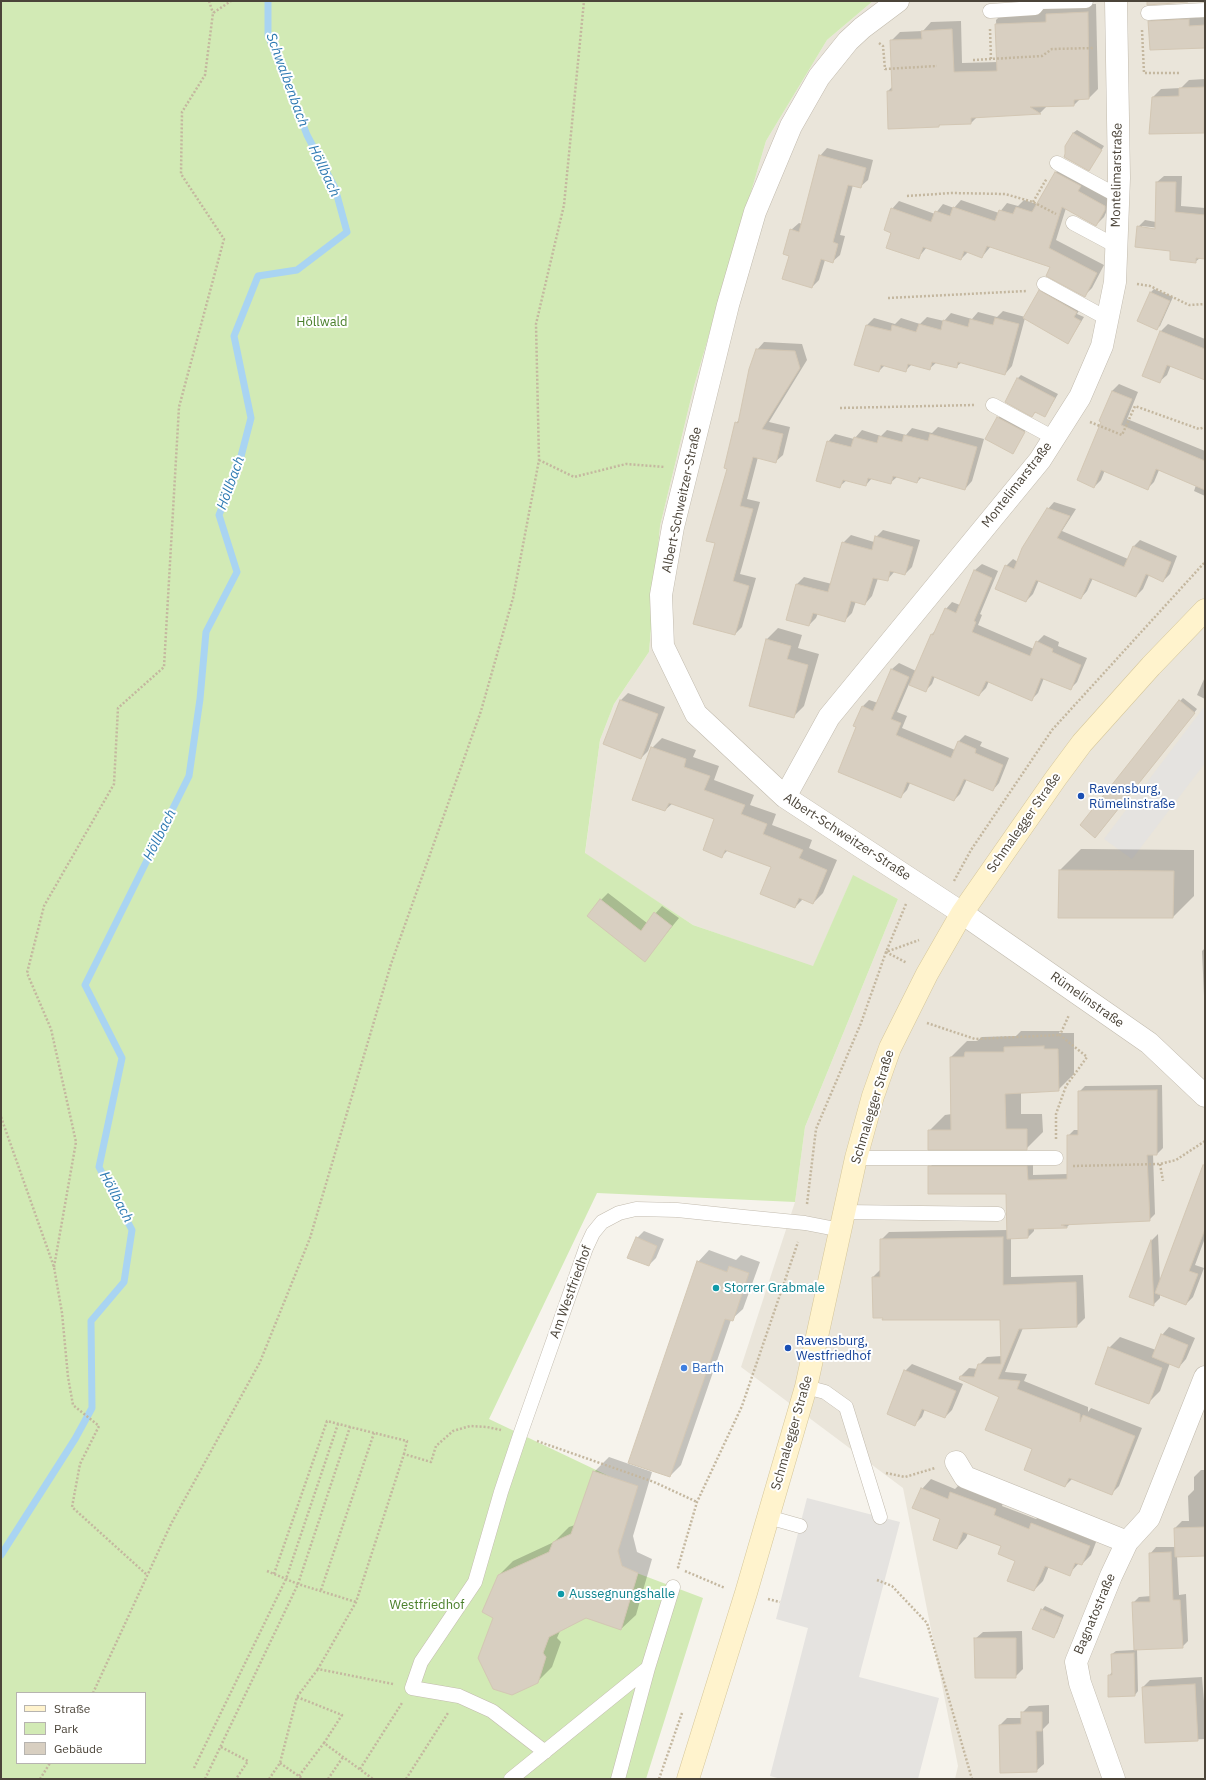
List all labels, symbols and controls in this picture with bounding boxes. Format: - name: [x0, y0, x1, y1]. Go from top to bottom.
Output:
- water label: Schwalbenbach: [262, 31, 312, 129]
- street label: Montelimarstraße: [1108, 123, 1126, 227]
- water label: Höllbach: [305, 142, 343, 200]
- park label: Höllwald: [296, 314, 348, 330]
- street label: Albert-Schweitzer-Straße: [659, 426, 705, 574]
- street label: Montelimarstraße: [979, 439, 1055, 531]
- water label: Höllbach: [214, 454, 248, 512]
- street label: Schmalegger Straße: [984, 770, 1064, 876]
- place label: Ravensburg, Rümelinstraße: [1089, 781, 1175, 812]
- street label: Albert-Schweitzer-Straße: [780, 790, 914, 884]
- marker: Ravensburg, Rümelinstraße: [1076, 791, 1086, 801]
- water label: Höllbach: [140, 806, 180, 864]
- street label: Rümelinstraße: [1047, 969, 1127, 1031]
- street label: Schmalegger Straße: [848, 1048, 898, 1166]
- water label: Höllbach: [96, 1169, 136, 1225]
- street label: Am Westfriedhof: [547, 1243, 595, 1341]
- place label: Storrer Grabmale: [724, 1280, 825, 1296]
- marker: Storrer Grabmale: [711, 1283, 721, 1293]
- place label: Ravensburg, Westfriedhof: [796, 1333, 871, 1364]
- marker: Ravensburg, Westfriedhof: [783, 1343, 793, 1353]
- place label: Barth: [692, 1360, 724, 1376]
- marker: Barth: [679, 1363, 689, 1373]
- street label: Schmalegger Straße: [768, 1374, 816, 1492]
- street label: Bagnatostraße: [1071, 1571, 1119, 1657]
- place label: Aussegnungshalle: [569, 1586, 675, 1602]
- marker: Aussegnungshalle: [556, 1589, 566, 1599]
- park label: Westfriedhof: [390, 1597, 464, 1613]
- legend: [16, 1692, 146, 1764]
- text: Straße: [54, 1701, 90, 1716]
- text: Park: [54, 1721, 78, 1736]
- text: Gebäude: [54, 1741, 103, 1756]

